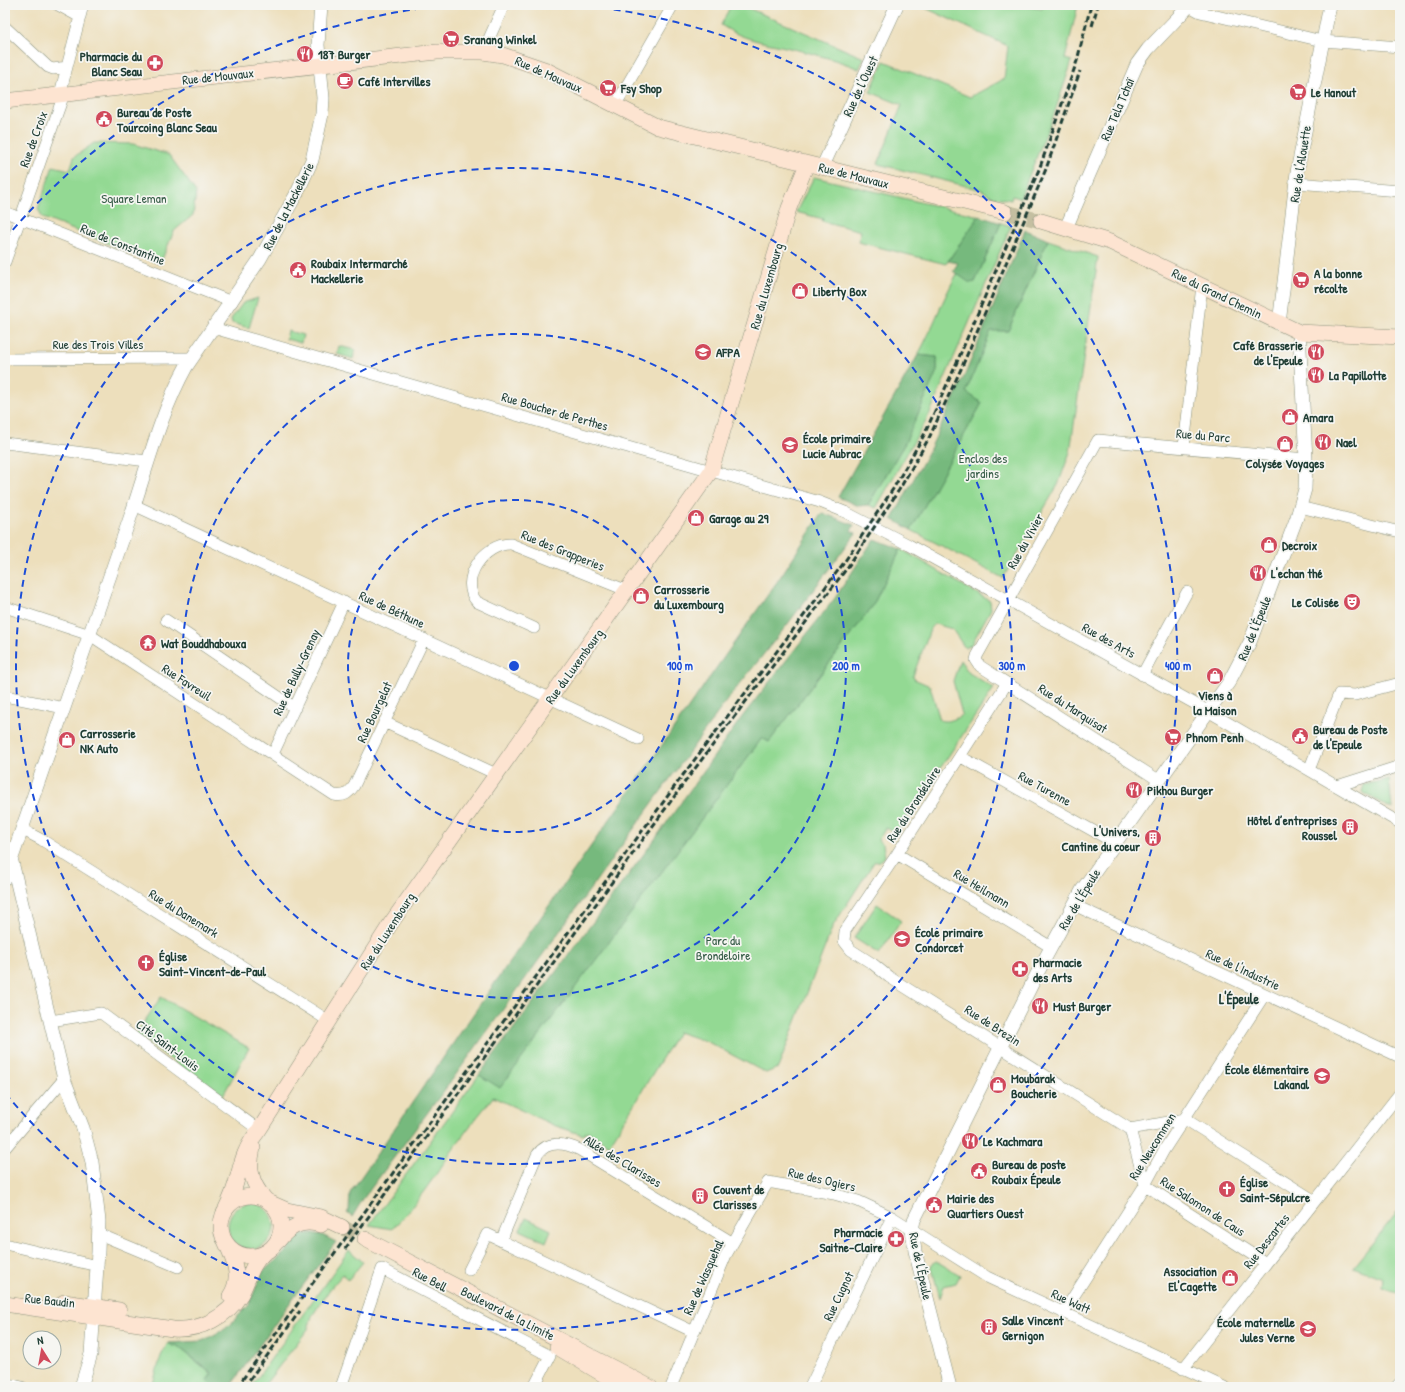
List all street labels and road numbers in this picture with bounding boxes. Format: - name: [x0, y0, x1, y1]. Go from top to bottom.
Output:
- street label: Rue de Mouvaux: [512, 51, 586, 97]
- street label: Rue de l'Ouest: [838, 52, 882, 119]
- street label: Rue de Mouvaux: [181, 63, 255, 89]
- street label: Rue Tela Tchaï: [1096, 74, 1139, 143]
- street label: Rue de Croix: [15, 108, 52, 170]
- street label: Rue de l'Alouette: [1285, 124, 1315, 204]
- street label: Rue de Mouvaux: [817, 158, 891, 192]
- street label: Rue de la Mackellerie: [258, 159, 318, 253]
- street label: Rue de Constantine: [78, 219, 168, 269]
- street label: Rue du Luxembourg: [745, 241, 787, 331]
- street label: Rue du Grand Chemin: [1169, 263, 1265, 323]
- street label: Rue des Trois Villes: [53, 335, 143, 353]
- street label: Rue Boucher de Perthes: [500, 387, 610, 435]
- street label: Rue du Parc: [1175, 424, 1231, 446]
- street label: Rue du Vivier: [1002, 510, 1048, 572]
- street label: Rue des Grapperies: [519, 525, 607, 575]
- street label: Rue de Béthune: [356, 586, 428, 632]
- street label: Rue de l'Épeule: [1233, 593, 1275, 663]
- street label: Rue des Arts: [1079, 618, 1139, 662]
- street label: Rue de Bully-Grenay: [268, 625, 324, 718]
- street label: Rue du Luxembourg: [541, 625, 608, 707]
- street label: Rue Favreuil: [159, 659, 216, 705]
- street label: Rue Bourgelat: [352, 678, 396, 745]
- street label: Rue du Marquisat: [1035, 679, 1111, 737]
- street label: Rue du Brondeloire: [882, 762, 944, 846]
- street label: Rue Turenne: [1015, 766, 1075, 810]
- street label: Rue Heilmann: [951, 864, 1014, 912]
- street label: Rue de l'Épeule: [1054, 865, 1104, 933]
- street label: Rue du Danemark: [146, 884, 223, 942]
- street label: Rue du Luxembourg: [355, 889, 419, 973]
- street label: Rue de l'Industrie: [1203, 944, 1283, 994]
- street label: Rue de Brezin: [961, 1000, 1025, 1050]
- street label: Cité Saint-Louis: [132, 1015, 204, 1075]
- street label: Rue Newcommen: [1124, 1109, 1180, 1183]
- street label: Allée des Clarisses: [581, 1131, 665, 1191]
- street label: Rue des Ogiers: [787, 1163, 857, 1195]
- street label: Rue Salomon de Caus: [1157, 1172, 1249, 1240]
- street label: Rue Descartes: [1239, 1210, 1293, 1272]
- street label: Rue de l'Épeule: [905, 1231, 937, 1301]
- street label: Rue de Wasquehal: [678, 1236, 728, 1318]
- street label: Rue Bell: [410, 1262, 451, 1296]
- street label: Rue Cugnot: [818, 1268, 858, 1324]
- street label: Boulevard de la Limite: [458, 1282, 558, 1344]
- street label: Rue Watt: [1048, 1284, 1094, 1318]
- street label: Rue Baudin: [24, 1288, 76, 1312]

